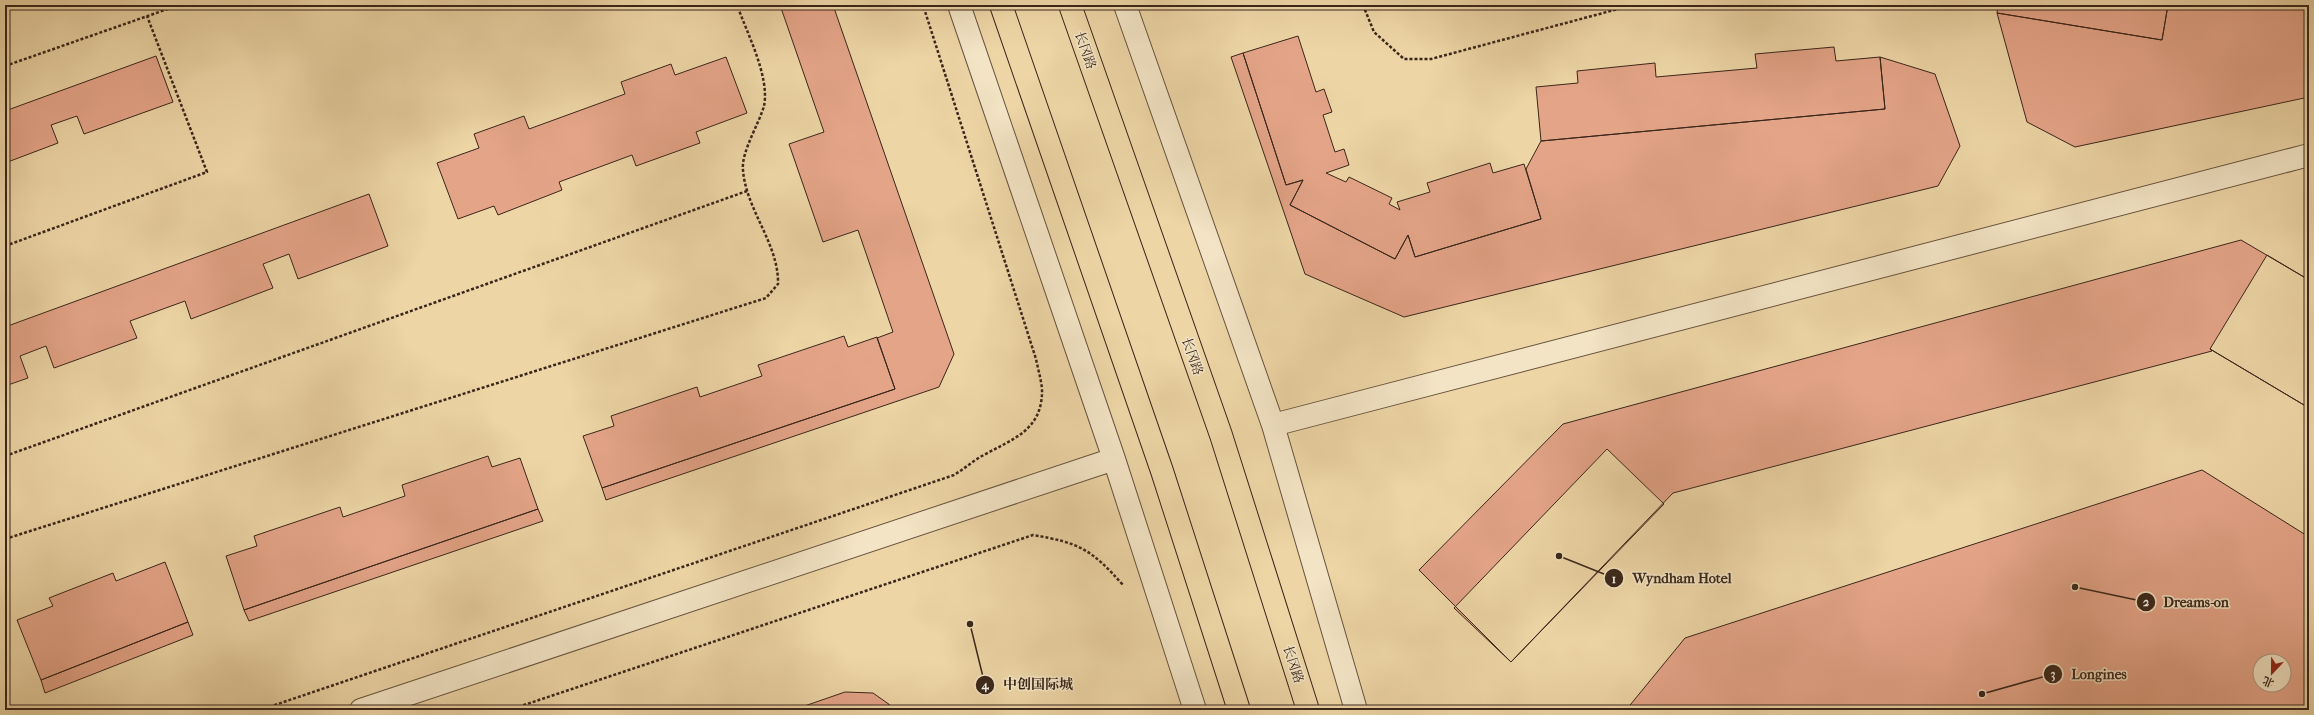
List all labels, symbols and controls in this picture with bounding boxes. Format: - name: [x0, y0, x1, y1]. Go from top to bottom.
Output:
- street label: 长冈路: [1072, 29, 1099, 71]
- street label: 长冈路: [1179, 335, 1206, 377]
- callout: Wyndham Hotel: [1604, 565, 1740, 591]
- text: Wyndham Hotel: [1631, 570, 1732, 587]
- text: 1: [1612, 572, 1616, 586]
- callout: Dreams-on: [2136, 589, 2237, 615]
- text: Dreams-on: [2163, 594, 2230, 611]
- text: 2: [2143, 595, 2150, 609]
- street label: 长冈路: [1280, 643, 1307, 685]
- north arrow: [2252, 653, 2292, 693]
- callout: Longines: [2043, 661, 2135, 687]
- text: Longines: [2071, 666, 2128, 683]
- text: 3: [2051, 667, 2056, 682]
- callout: 中创国际城: [975, 672, 1081, 698]
- text: 北: [2261, 674, 2276, 690]
- text: 中创国际城: [1003, 676, 1073, 693]
- text: 4: [980, 678, 989, 693]

